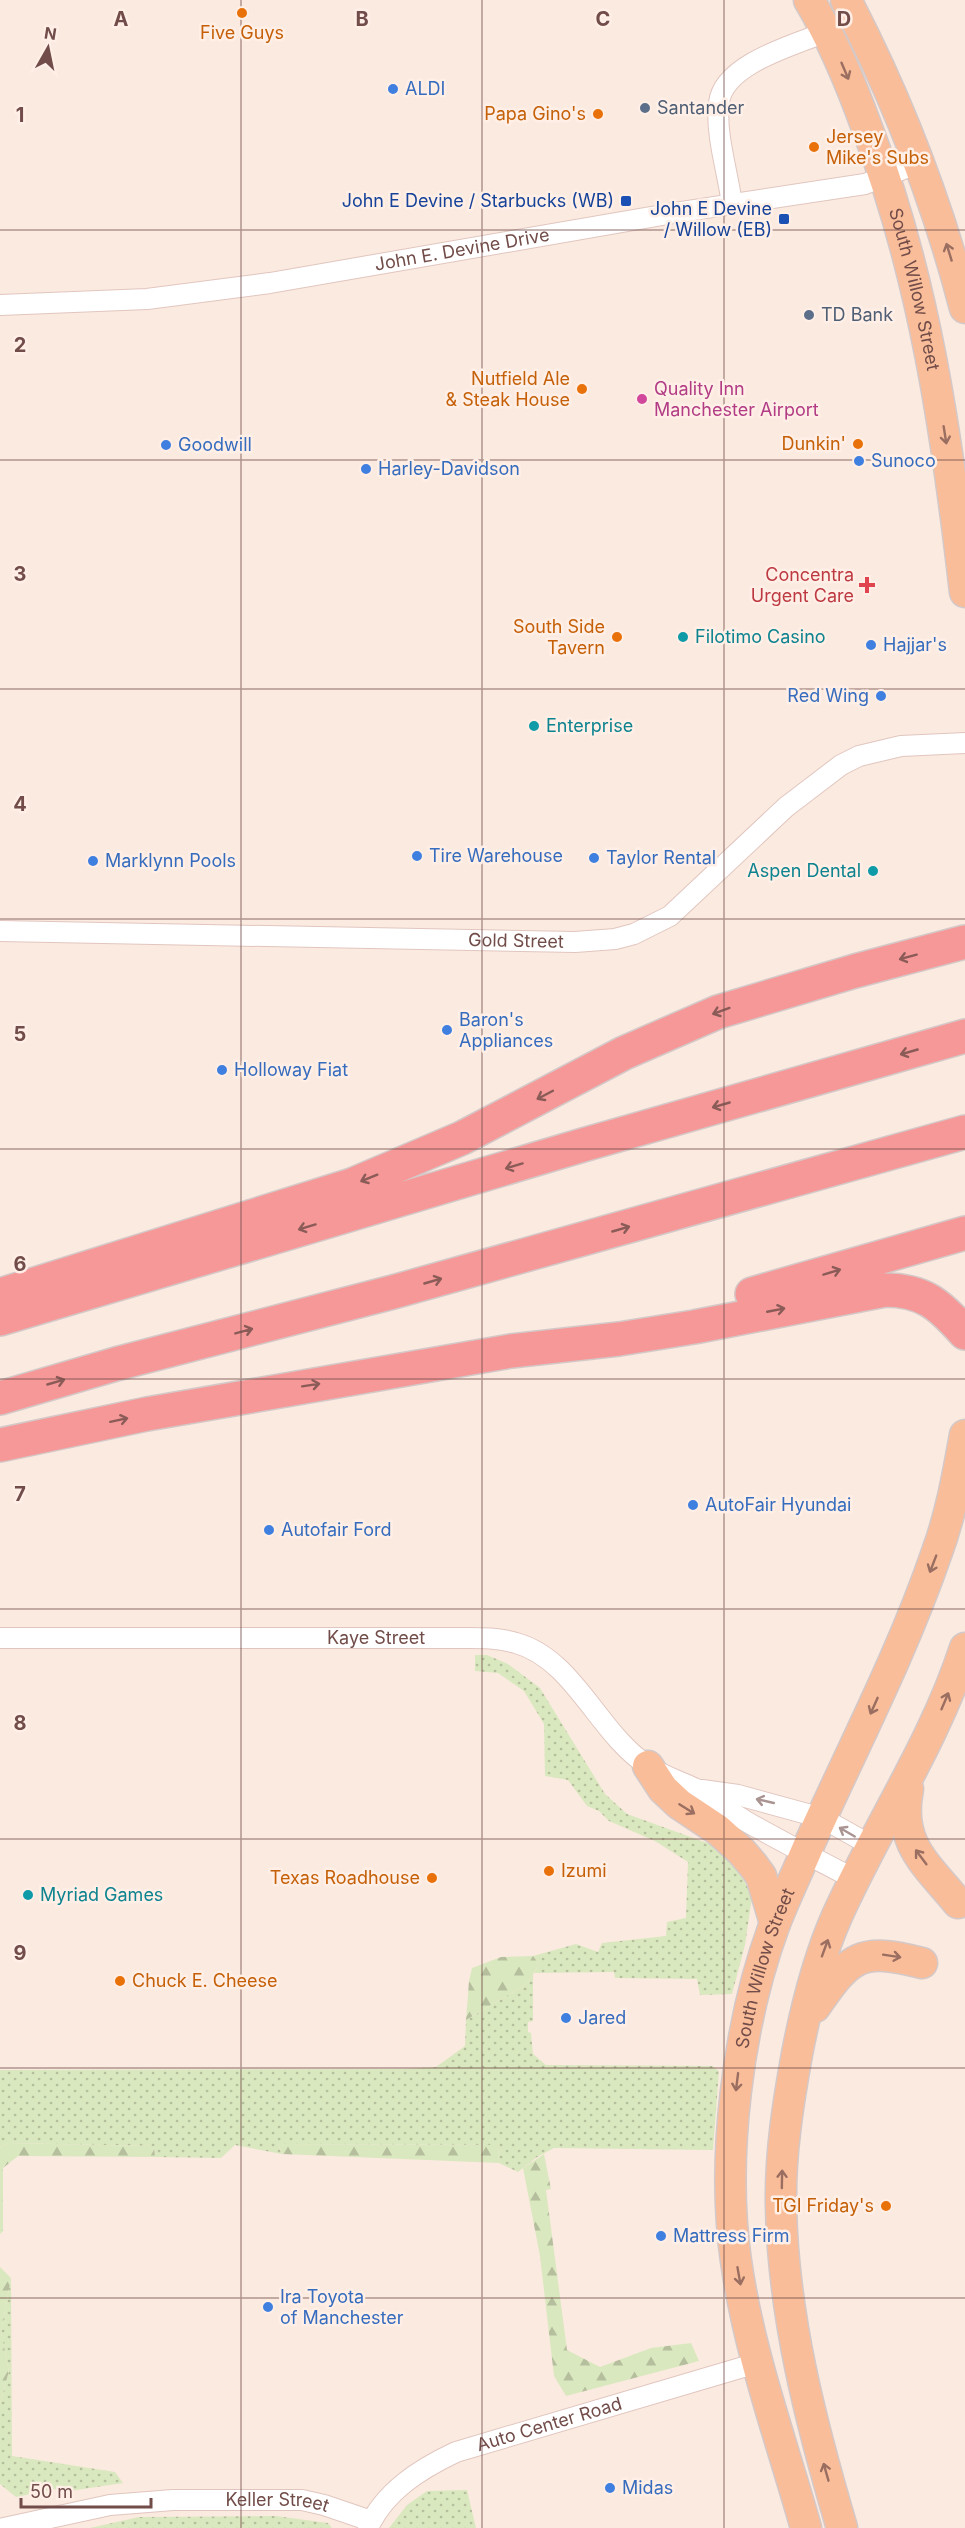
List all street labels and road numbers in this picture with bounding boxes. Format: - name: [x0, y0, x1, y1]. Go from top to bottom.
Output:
- street label: South Willow Street: [885, 205, 944, 372]
- street label: John E. Devine Drive: [373, 224, 551, 275]
- street label: Gold Street: [468, 929, 564, 952]
- street label: Kaye Street: [327, 1627, 425, 1648]
- street label: South Willow Street: [731, 1885, 799, 2050]
- street label: Auto Center Road: [474, 2393, 624, 2455]
- street label: Keller Street: [225, 2489, 332, 2516]

